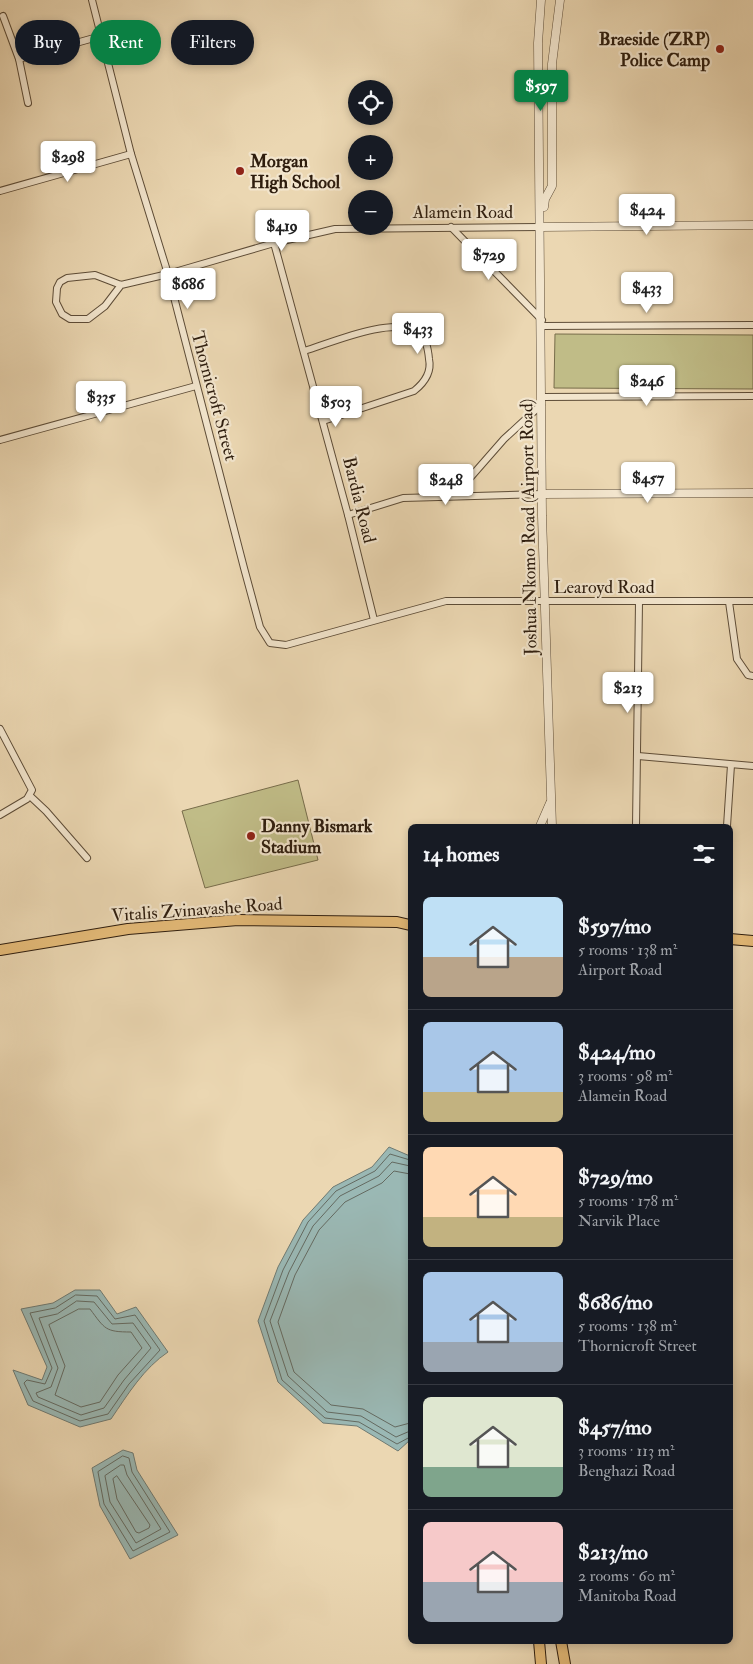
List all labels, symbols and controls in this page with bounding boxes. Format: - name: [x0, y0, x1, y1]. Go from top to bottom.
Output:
- chip: Buy: [15, 20, 80, 65]
- chip: Rent: [90, 20, 161, 65]
- chip: Filters: [171, 20, 254, 65]
- place label: Braeside (ZRP) Police Camp: [599, 28, 710, 72]
- marker: Braeside (ZRP) Police Camp: [714, 43, 726, 55]
- pin: $597: [511, 70, 571, 112]
- text: $597: [525, 76, 557, 96]
- map controls: [348, 80, 393, 235]
- button: locate: [348, 80, 393, 125]
- button: +: [348, 135, 393, 180]
- pin: $298: [38, 140, 98, 183]
- text: $298: [52, 147, 84, 167]
- place label: Morgan High School: [249, 150, 341, 194]
- marker: Morgan High School: [234, 165, 246, 177]
- button: −: [348, 190, 393, 235]
- pin: $424: [617, 194, 677, 236]
- text: $424: [630, 200, 664, 220]
- street label: Alamein Road: [412, 201, 513, 224]
- pin: $419: [252, 210, 312, 252]
- text: $419: [266, 216, 298, 236]
- pin: $729: [459, 238, 519, 281]
- text: $729: [473, 245, 505, 265]
- pin: $686: [158, 268, 218, 310]
- pin: $433: [617, 272, 677, 314]
- text: $686: [172, 274, 204, 294]
- text: $433: [632, 278, 662, 298]
- pin: $433: [388, 312, 448, 355]
- text: $433: [403, 319, 433, 339]
- street label: Thornicroft Street: [186, 329, 242, 464]
- pin: $246: [617, 364, 677, 407]
- text: $246: [630, 371, 664, 391]
- pin: $335: [71, 380, 131, 423]
- pin: $503: [306, 386, 366, 428]
- text: $335: [87, 387, 115, 407]
- text: $503: [321, 392, 351, 412]
- street label: Joshua Nkomo Road (Airport Road): [515, 398, 543, 657]
- street label: Bardia Road: [337, 454, 381, 546]
- pin: $457: [618, 462, 678, 504]
- pin: $248: [416, 464, 476, 506]
- text: $457: [632, 468, 664, 488]
- text: $248: [429, 470, 463, 490]
- street label: Learoyd Road: [553, 576, 655, 599]
- pin: $213: [598, 672, 658, 714]
- text: $213: [613, 678, 643, 698]
- place label: Danny Bismark Stadium: [261, 815, 373, 859]
- marker: Danny Bismark Stadium: [245, 830, 257, 842]
- icon: filters: [690, 840, 718, 868]
- text: 14 homes: [423, 841, 500, 868]
- street label: Vitalis Zvinavashe Road: [111, 893, 284, 927]
- text: $597/mo: [578, 913, 651, 940]
- icon: home: [463, 917, 523, 977]
- text: 5 rooms · 138 m²: [578, 940, 677, 960]
- text: Airport Road: [578, 960, 662, 980]
- text: $424/mo: [578, 1039, 655, 1066]
- icon: home: [463, 1042, 523, 1102]
- text: 3 rooms · 98 m²: [578, 1066, 673, 1086]
- text: Alamein Road: [578, 1086, 667, 1106]
- text: $729/mo: [578, 1164, 653, 1191]
- icon: home: [463, 1167, 523, 1227]
- text: 5 rooms · 178 m²: [578, 1191, 678, 1211]
- text: Narvik Place: [578, 1211, 660, 1231]
- text: $686/mo: [578, 1289, 653, 1316]
- icon: home: [463, 1292, 523, 1352]
- text: 5 rooms · 138 m²: [578, 1316, 677, 1336]
- text: Thornicroft Street: [578, 1336, 697, 1356]
- text: $457/mo: [578, 1414, 652, 1441]
- icon: home: [463, 1417, 523, 1477]
- text: 3 rooms · 113 m²: [578, 1441, 674, 1461]
- text: Benghazi Road: [578, 1461, 675, 1481]
- text: $213/mo: [578, 1539, 648, 1566]
- icon: home: [463, 1542, 523, 1602]
- text: 2 rooms · 60 m²: [578, 1566, 675, 1586]
- text: Manitoba Road: [578, 1586, 676, 1606]

